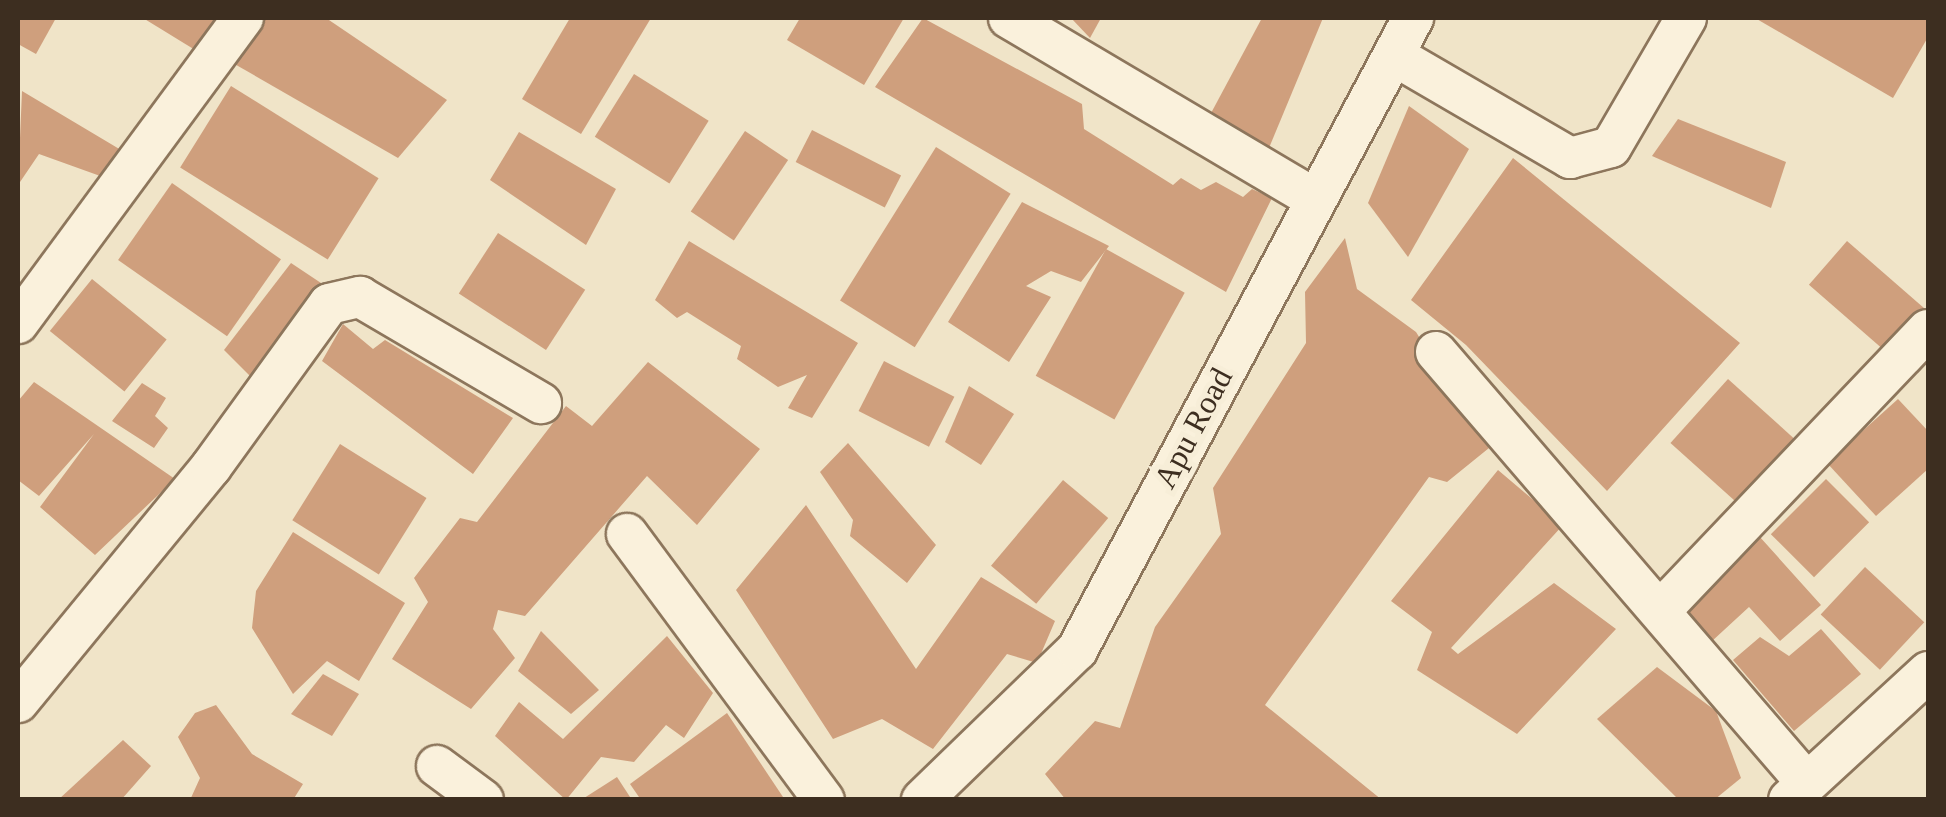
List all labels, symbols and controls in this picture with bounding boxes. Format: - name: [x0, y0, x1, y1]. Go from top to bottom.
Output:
- street label: Apu Road: [1145, 361, 1241, 495]

